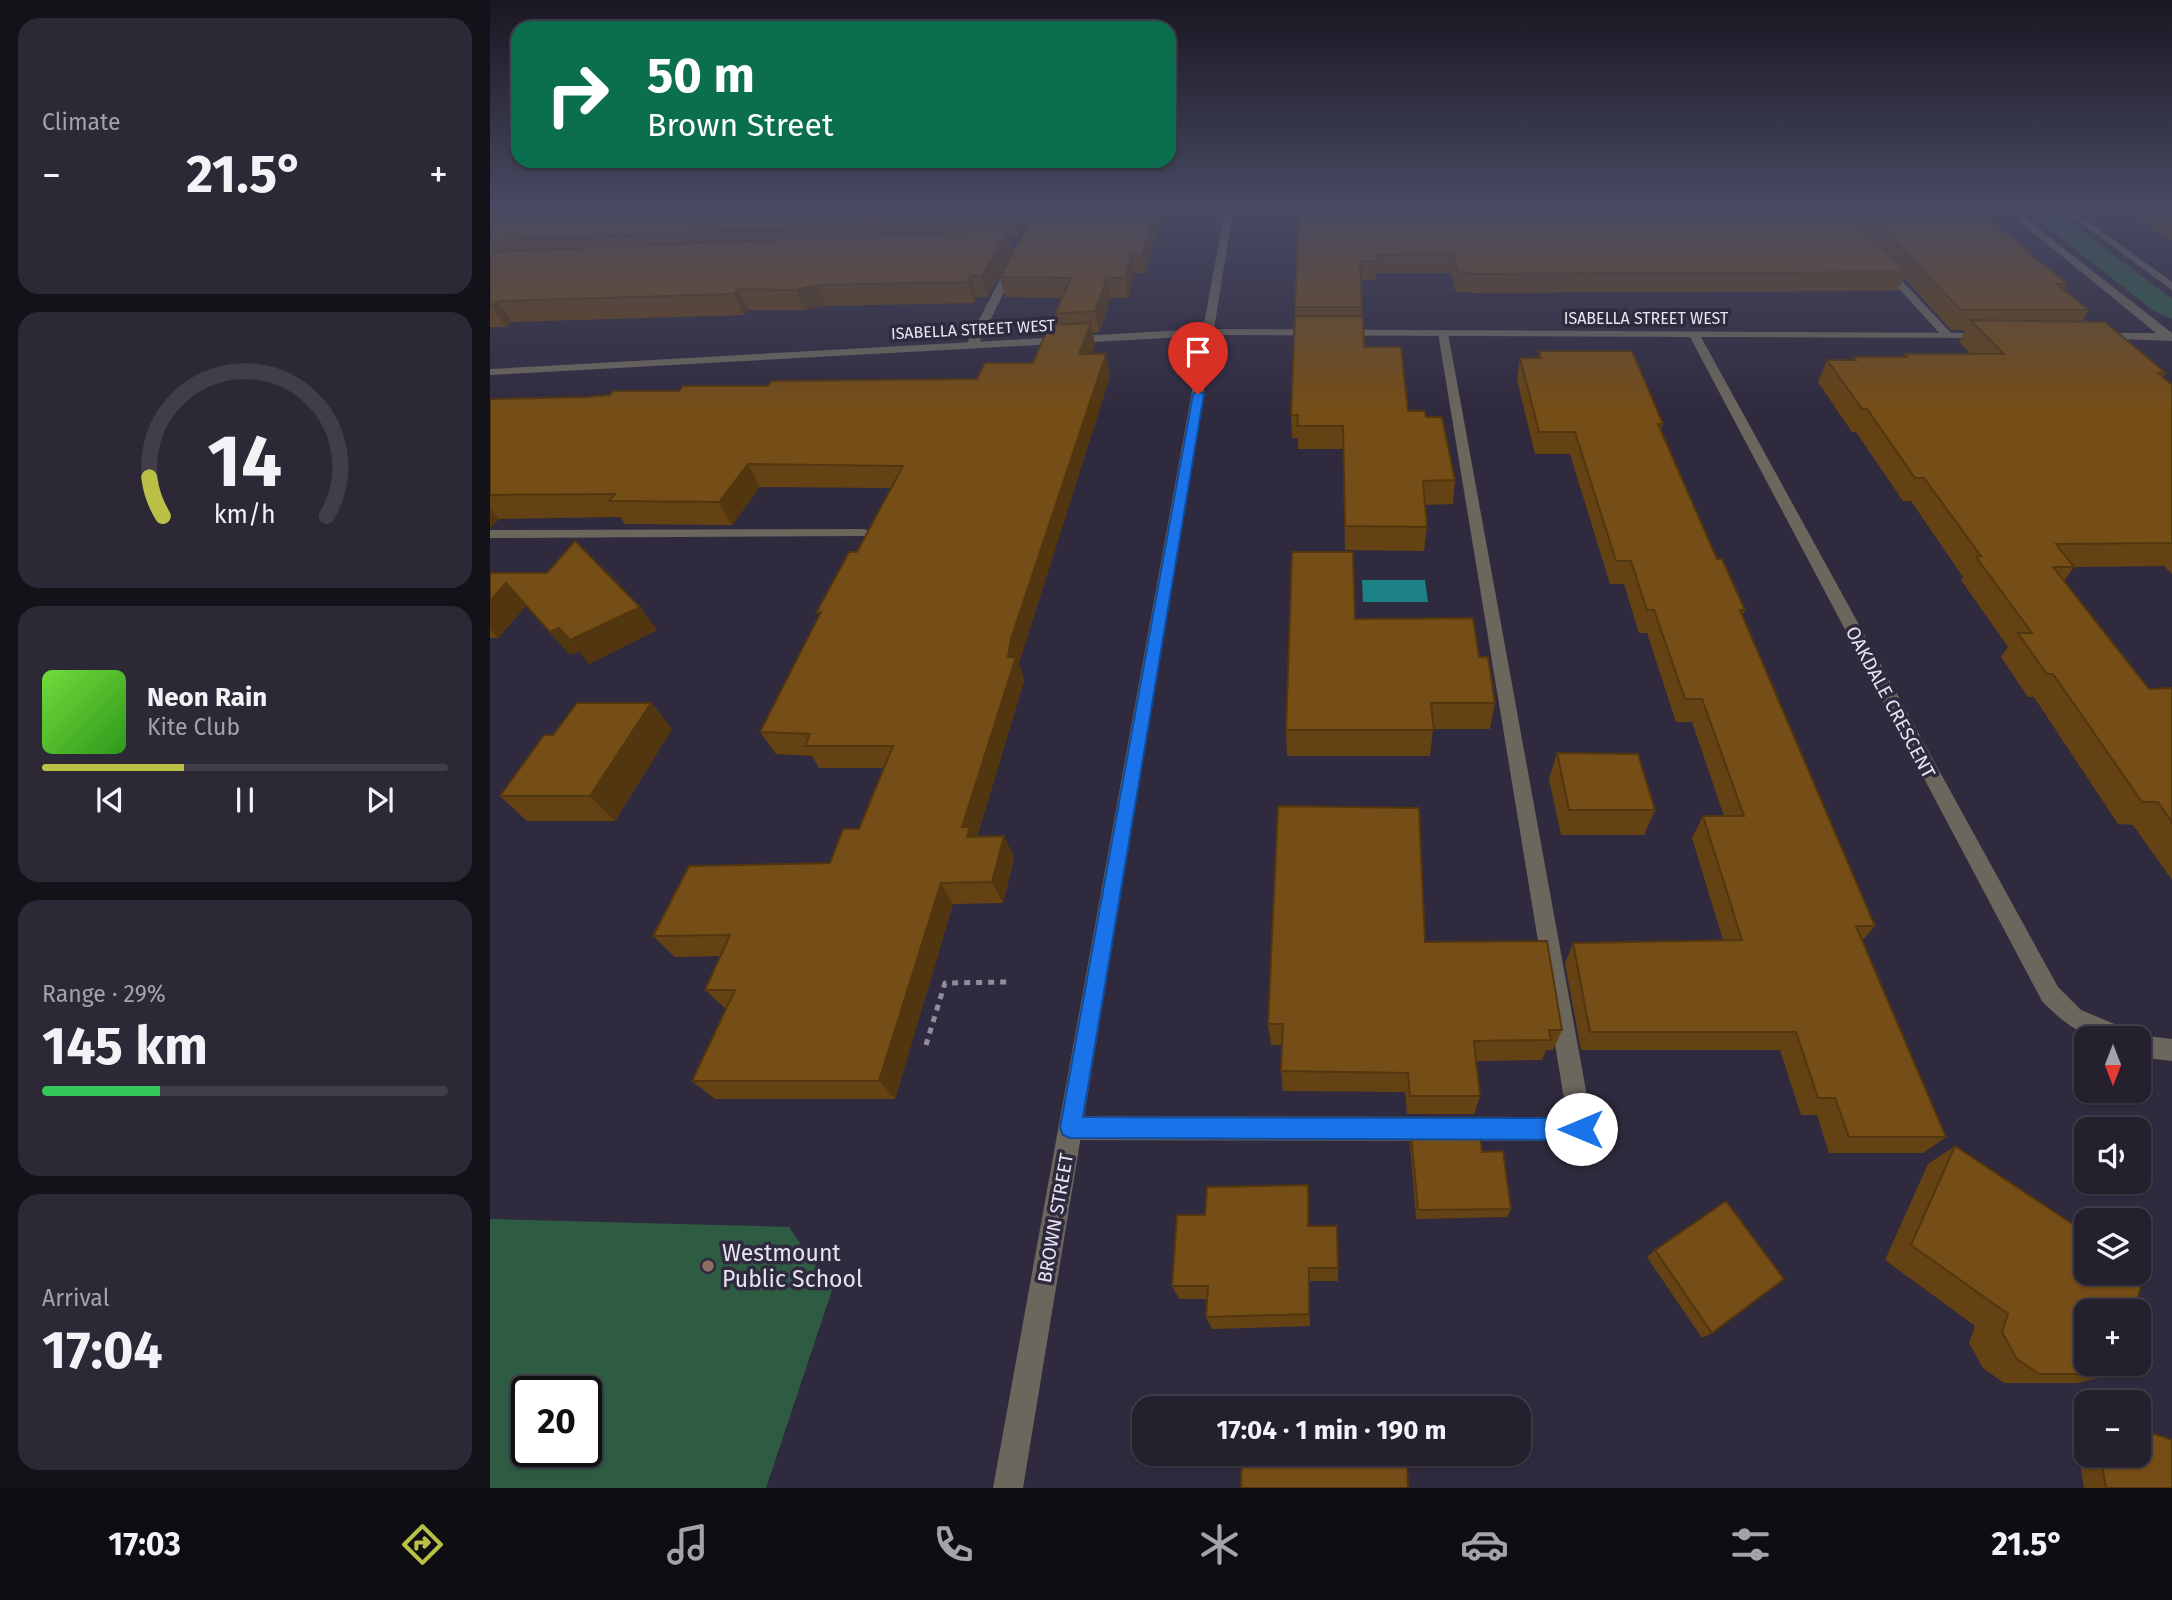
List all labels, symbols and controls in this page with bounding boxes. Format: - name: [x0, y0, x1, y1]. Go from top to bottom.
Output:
- text: 50 m: [647, 46, 755, 105]
- icon: right: [532, 49, 623, 140]
- text: Brown Street: [647, 106, 834, 144]
- text: Climate: [42, 108, 121, 136]
- text: 21.5°: [186, 143, 304, 206]
- text: −: [42, 152, 61, 198]
- text: +: [429, 152, 448, 198]
- street label: ISABELLA STREET WEST: [1564, 309, 1729, 328]
- street label: ISABELLA STREET WEST: [890, 316, 1056, 343]
- pin: [1168, 322, 1228, 394]
- icon: arrive: [1179, 333, 1217, 371]
- text: 14: [208, 418, 282, 505]
- text: km/h: [214, 500, 276, 530]
- street label: OAKDALE CRESCENT: [1841, 622, 1940, 782]
- text: Neon Rain: [147, 682, 267, 713]
- text: Kite Club: [147, 713, 240, 741]
- icon: previous: [91, 781, 129, 819]
- icon: pause: [226, 781, 264, 819]
- icon: next: [361, 781, 399, 819]
- text: Range · 29%: [42, 980, 166, 1008]
- text: 145 km: [42, 1015, 208, 1078]
- north arrow: [2074, 1026, 2151, 1102]
- map controls: [2074, 1026, 2151, 1467]
- position arrow: [1544, 1092, 1618, 1166]
- button: sound: [2074, 1117, 2151, 1194]
- street label: BROWN STREET: [1033, 1151, 1078, 1285]
- button: layers: [2074, 1208, 2151, 1285]
- place label: Westmount Public School: [722, 1239, 863, 1293]
- marker: Westmount Public School: [700, 1258, 716, 1274]
- text: Arrival: [42, 1284, 109, 1312]
- button: +: [2074, 1299, 2151, 1376]
- text: 17:04: [42, 1319, 163, 1382]
- speed limit sign: 20: [511, 1376, 602, 1467]
- button: −: [2074, 1390, 2151, 1467]
- text: 17:04 · 1 min · 190 m: [1217, 1415, 1447, 1446]
- icon: directions: [398, 1520, 447, 1569]
- icon: music: [663, 1520, 712, 1569]
- icon: phone: [929, 1520, 978, 1569]
- icon: climate: [1195, 1520, 1244, 1569]
- icon: car: [1460, 1520, 1509, 1569]
- icon: filters: [1726, 1520, 1775, 1569]
- text: 17:03: [108, 1525, 181, 1563]
- text: 21.5°: [1991, 1525, 2064, 1563]

